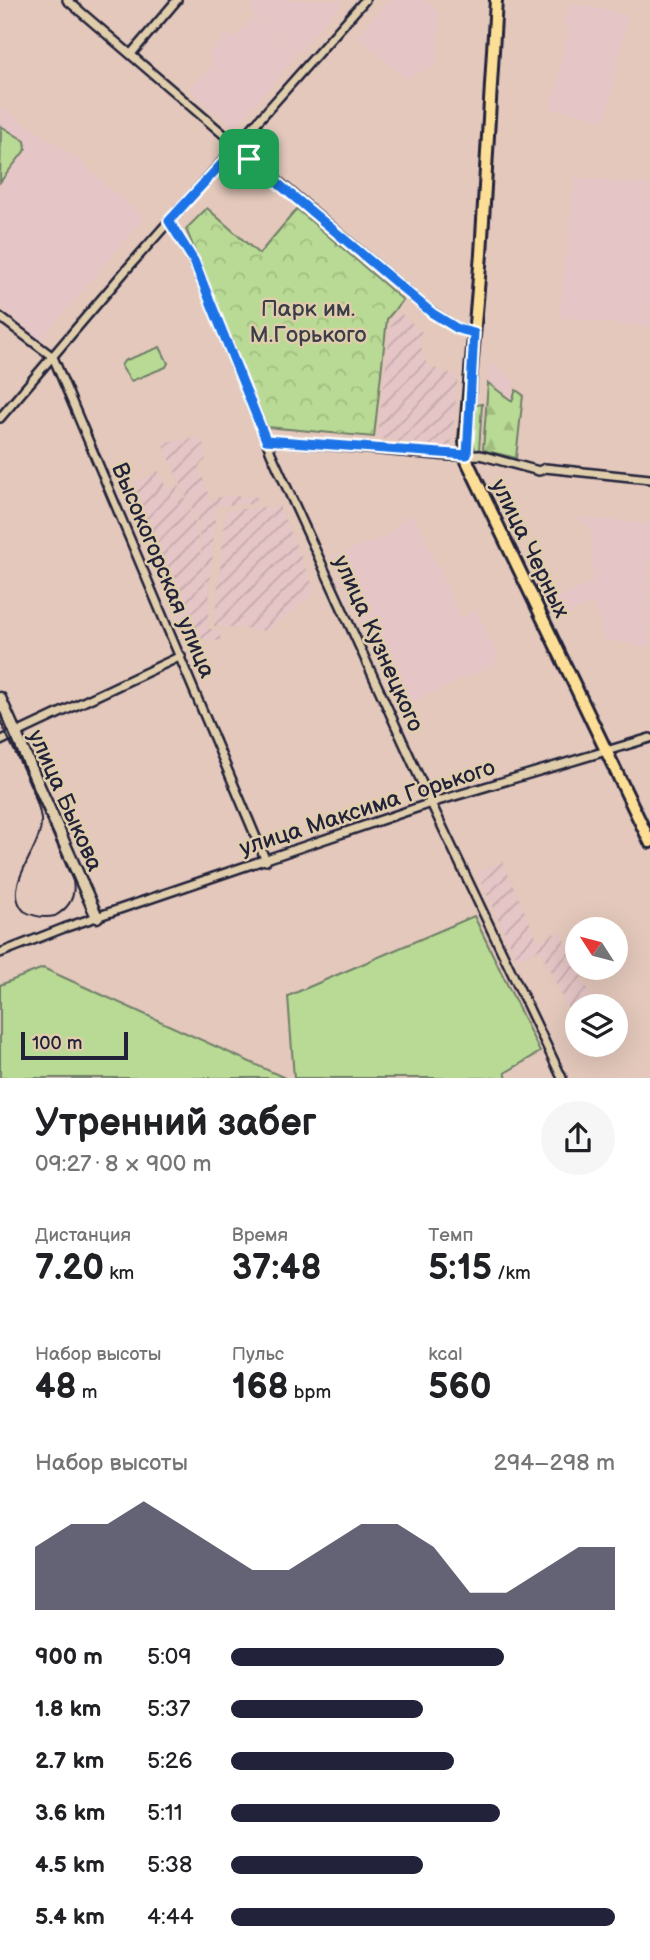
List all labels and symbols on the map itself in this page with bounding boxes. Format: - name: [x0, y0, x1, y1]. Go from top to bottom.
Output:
- pin: [219, 129, 279, 189]
- park label: Парк им. М.Горького: [249, 295, 367, 349]
- street label: Высокогорская улица: [105, 459, 221, 683]
- street label: улица Черных: [484, 474, 576, 622]
- street label: улица Кузнецкого: [327, 551, 430, 736]
- street label: улица Быкова: [21, 725, 109, 876]
- street label: улица Максима Горького: [236, 753, 499, 863]
- north arrow: [565, 917, 628, 980]
- scale bar: [21, 1029, 128, 1061]

